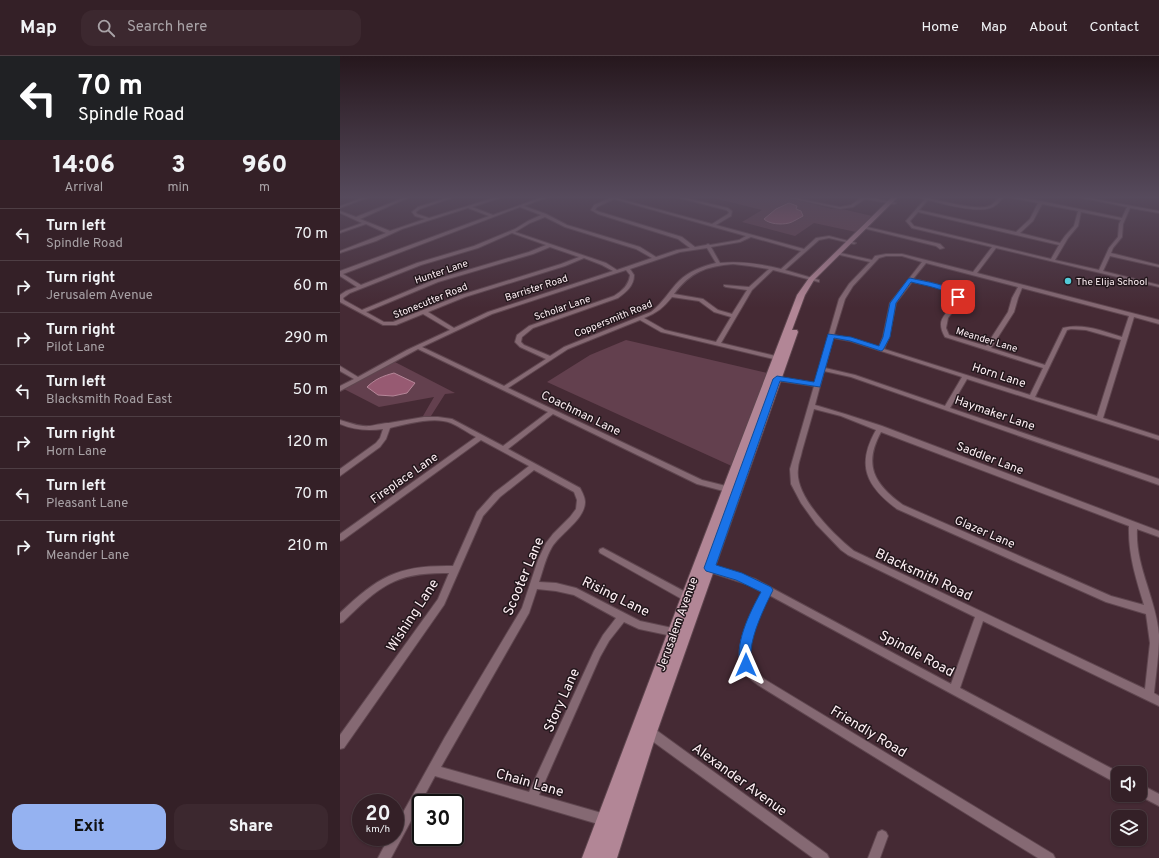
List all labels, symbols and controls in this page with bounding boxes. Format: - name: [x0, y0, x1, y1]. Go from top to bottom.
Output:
- search box: [81, 10, 361, 46]
- text: Map: [20, 16, 57, 40]
- icon: search: [95, 17, 117, 39]
- text: Search here: [127, 18, 207, 37]
- text: Home: [922, 19, 959, 36]
- text: Map: [981, 19, 1007, 36]
- text: About: [1029, 19, 1068, 36]
- text: Contact: [1090, 19, 1139, 36]
- text: 70 m: [78, 69, 143, 105]
- icon: left: [12, 72, 64, 124]
- text: Spindle Road: [78, 104, 184, 127]
- text: 14:06: [53, 151, 115, 181]
- text: 3: [171, 151, 186, 181]
- text: 960: [242, 151, 287, 181]
- text: Arrival: [64, 180, 103, 196]
- text: min: [168, 180, 189, 196]
- text: m: [259, 180, 270, 196]
- text: Turn left: [46, 217, 106, 236]
- icon: left: [12, 224, 34, 246]
- text: 70 m: [295, 225, 328, 244]
- text: Spindle Road: [46, 236, 123, 252]
- street label: Hunter Lane: [413, 257, 470, 288]
- text: Turn right: [46, 269, 115, 288]
- street label: Barrister Road: [503, 272, 570, 305]
- icon: right: [12, 276, 34, 298]
- marker: The Elija School: [1063, 276, 1073, 286]
- place label: The Elija School: [1076, 276, 1147, 289]
- text: 60 m: [293, 277, 328, 296]
- pin: [941, 280, 975, 314]
- street label: Stonecutter Road: [391, 281, 470, 322]
- icon: arrive: [947, 286, 969, 308]
- text: Jerusalem Avenue: [46, 288, 153, 304]
- street label: Scholar Lane: [533, 293, 592, 324]
- street label: Coppersmith Road: [573, 298, 655, 341]
- text: Turn right: [46, 321, 115, 340]
- street label: Meander Lane: [954, 325, 1019, 356]
- icon: right: [12, 328, 34, 350]
- text: 290 m: [284, 329, 328, 348]
- text: Pilot Lane: [46, 340, 105, 356]
- street label: Horn Lane: [970, 360, 1028, 392]
- text: Turn left: [46, 373, 106, 392]
- icon: left: [12, 380, 34, 402]
- text: 50 m: [293, 381, 328, 400]
- street label: Coachman Lane: [538, 388, 623, 440]
- text: Blacksmith Road East: [46, 392, 172, 408]
- street label: Haymaker Lane: [952, 393, 1037, 435]
- text: Turn right: [46, 425, 115, 444]
- icon: right: [12, 432, 34, 454]
- text: 120 m: [287, 433, 328, 452]
- street label: Saddler Lane: [954, 439, 1026, 479]
- text: Horn Lane: [46, 444, 106, 460]
- street label: Fireplace Lane: [368, 450, 442, 508]
- text: Turn left: [46, 477, 106, 496]
- icon: left: [12, 484, 34, 506]
- text: 70 m: [295, 485, 328, 504]
- text: Pleasant Lane: [46, 496, 128, 512]
- street label: Glazer Lane: [952, 513, 1017, 553]
- text: Turn right: [46, 529, 115, 548]
- street label: Scooter Lane: [500, 535, 549, 618]
- icon: right: [12, 536, 34, 558]
- text: 210 m: [287, 537, 328, 556]
- street label: Blacksmith Road: [872, 545, 975, 605]
- text: Meander Lane: [46, 548, 129, 564]
- street label: Rising Lane: [579, 574, 652, 621]
- street label: Jerusalem Avenue: [654, 575, 702, 673]
- street label: Wishing Lane: [383, 576, 443, 656]
- street label: Spindle Road: [876, 627, 957, 681]
- position arrow: [725, 644, 767, 686]
- street label: Story Lane: [541, 666, 584, 735]
- street label: Friendly Road: [827, 703, 910, 762]
- street label: Alexander Avenue: [688, 740, 790, 820]
- street label: Chain Lane: [494, 766, 566, 801]
- map controls: [1111, 766, 1147, 846]
- button: sound: [1111, 766, 1147, 802]
- speed limit sign: 30: [412, 794, 464, 846]
- text: 20: [365, 802, 391, 828]
- button: Exit: [12, 804, 166, 850]
- button: Share: [174, 804, 328, 850]
- button: layers: [1111, 810, 1147, 846]
- text: km/h: [366, 823, 390, 836]

